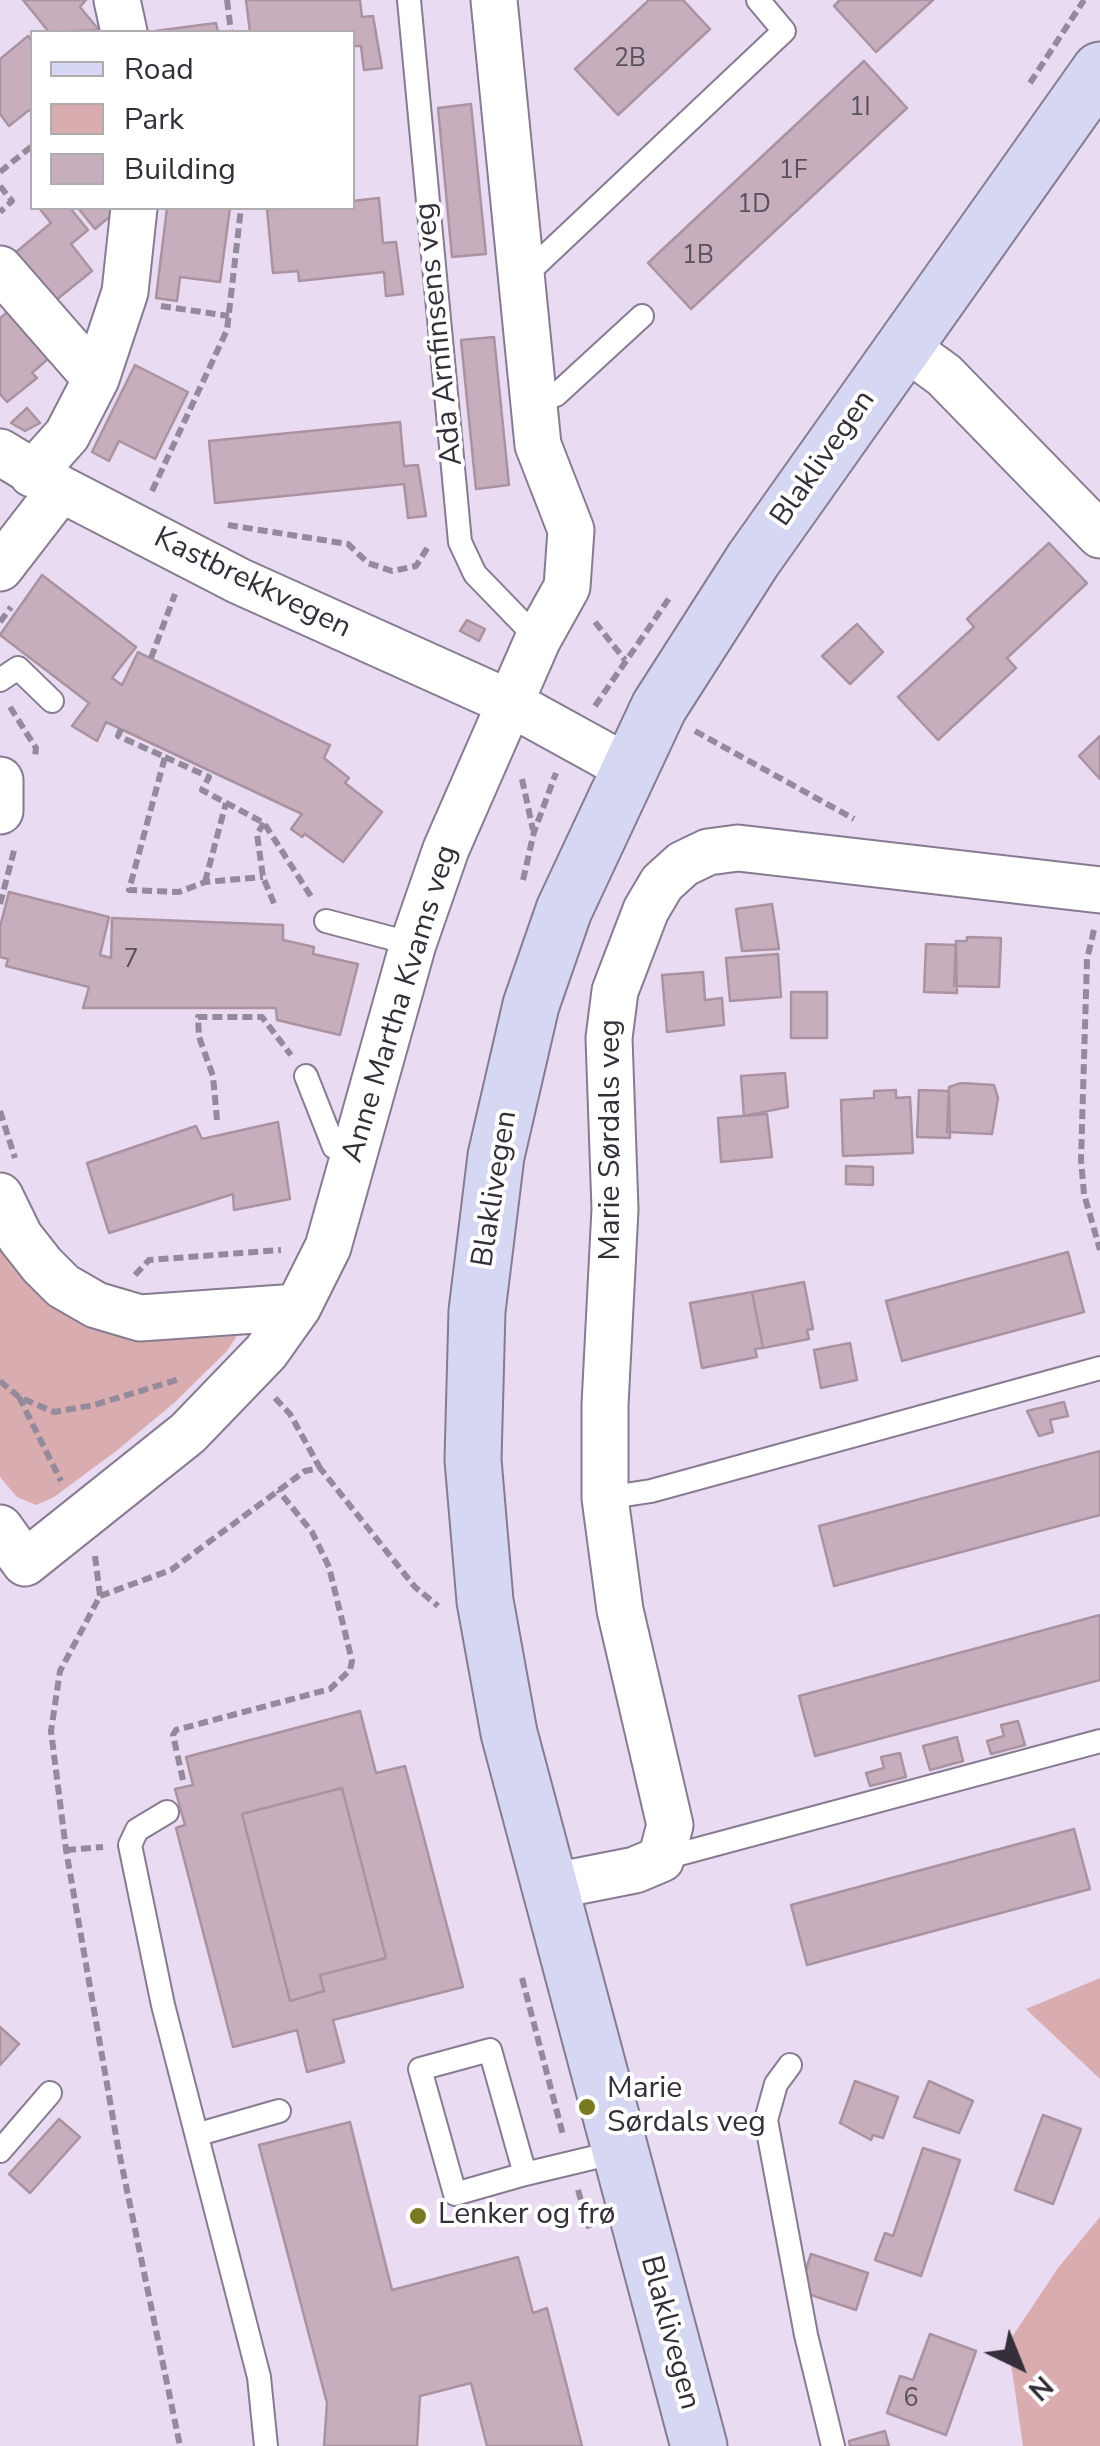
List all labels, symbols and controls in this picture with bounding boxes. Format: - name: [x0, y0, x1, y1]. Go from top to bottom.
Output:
- legend: [30, 30, 355, 210]
- house number: 2B: [614, 45, 646, 75]
- text: Road: [124, 49, 194, 90]
- house number: 1I: [849, 94, 871, 124]
- text: Park: [124, 99, 184, 140]
- text: Building: [124, 149, 236, 190]
- house number: 1F: [779, 157, 807, 187]
- house number: 1D: [737, 191, 771, 221]
- street label: Ada Arnfinsens veg: [408, 201, 472, 467]
- house number: 1B: [682, 242, 714, 272]
- street label: Blaklivegen: [764, 384, 884, 534]
- street label: Kastbrekkvegen: [148, 521, 356, 647]
- street label: Anne Martha Kvams veg: [336, 841, 466, 1167]
- house number: 7: [124, 946, 138, 976]
- street label: Marie Sørdals veg: [594, 1019, 630, 1261]
- street label: Blaklivegen: [466, 1108, 526, 1270]
- place label: Marie Sørdals veg: [607, 2072, 766, 2142]
- marker: Marie Sørdals veg: [576, 2096, 598, 2118]
- place label: Lenker og frø: [438, 2198, 615, 2234]
- marker: Lenker og frø: [407, 2205, 429, 2227]
- street label: Blaklivegen: [631, 2252, 707, 2414]
- north arrow: [970, 2316, 1070, 2416]
- text: N: [1020, 2367, 1061, 2409]
- house number: 6: [904, 2385, 918, 2415]

